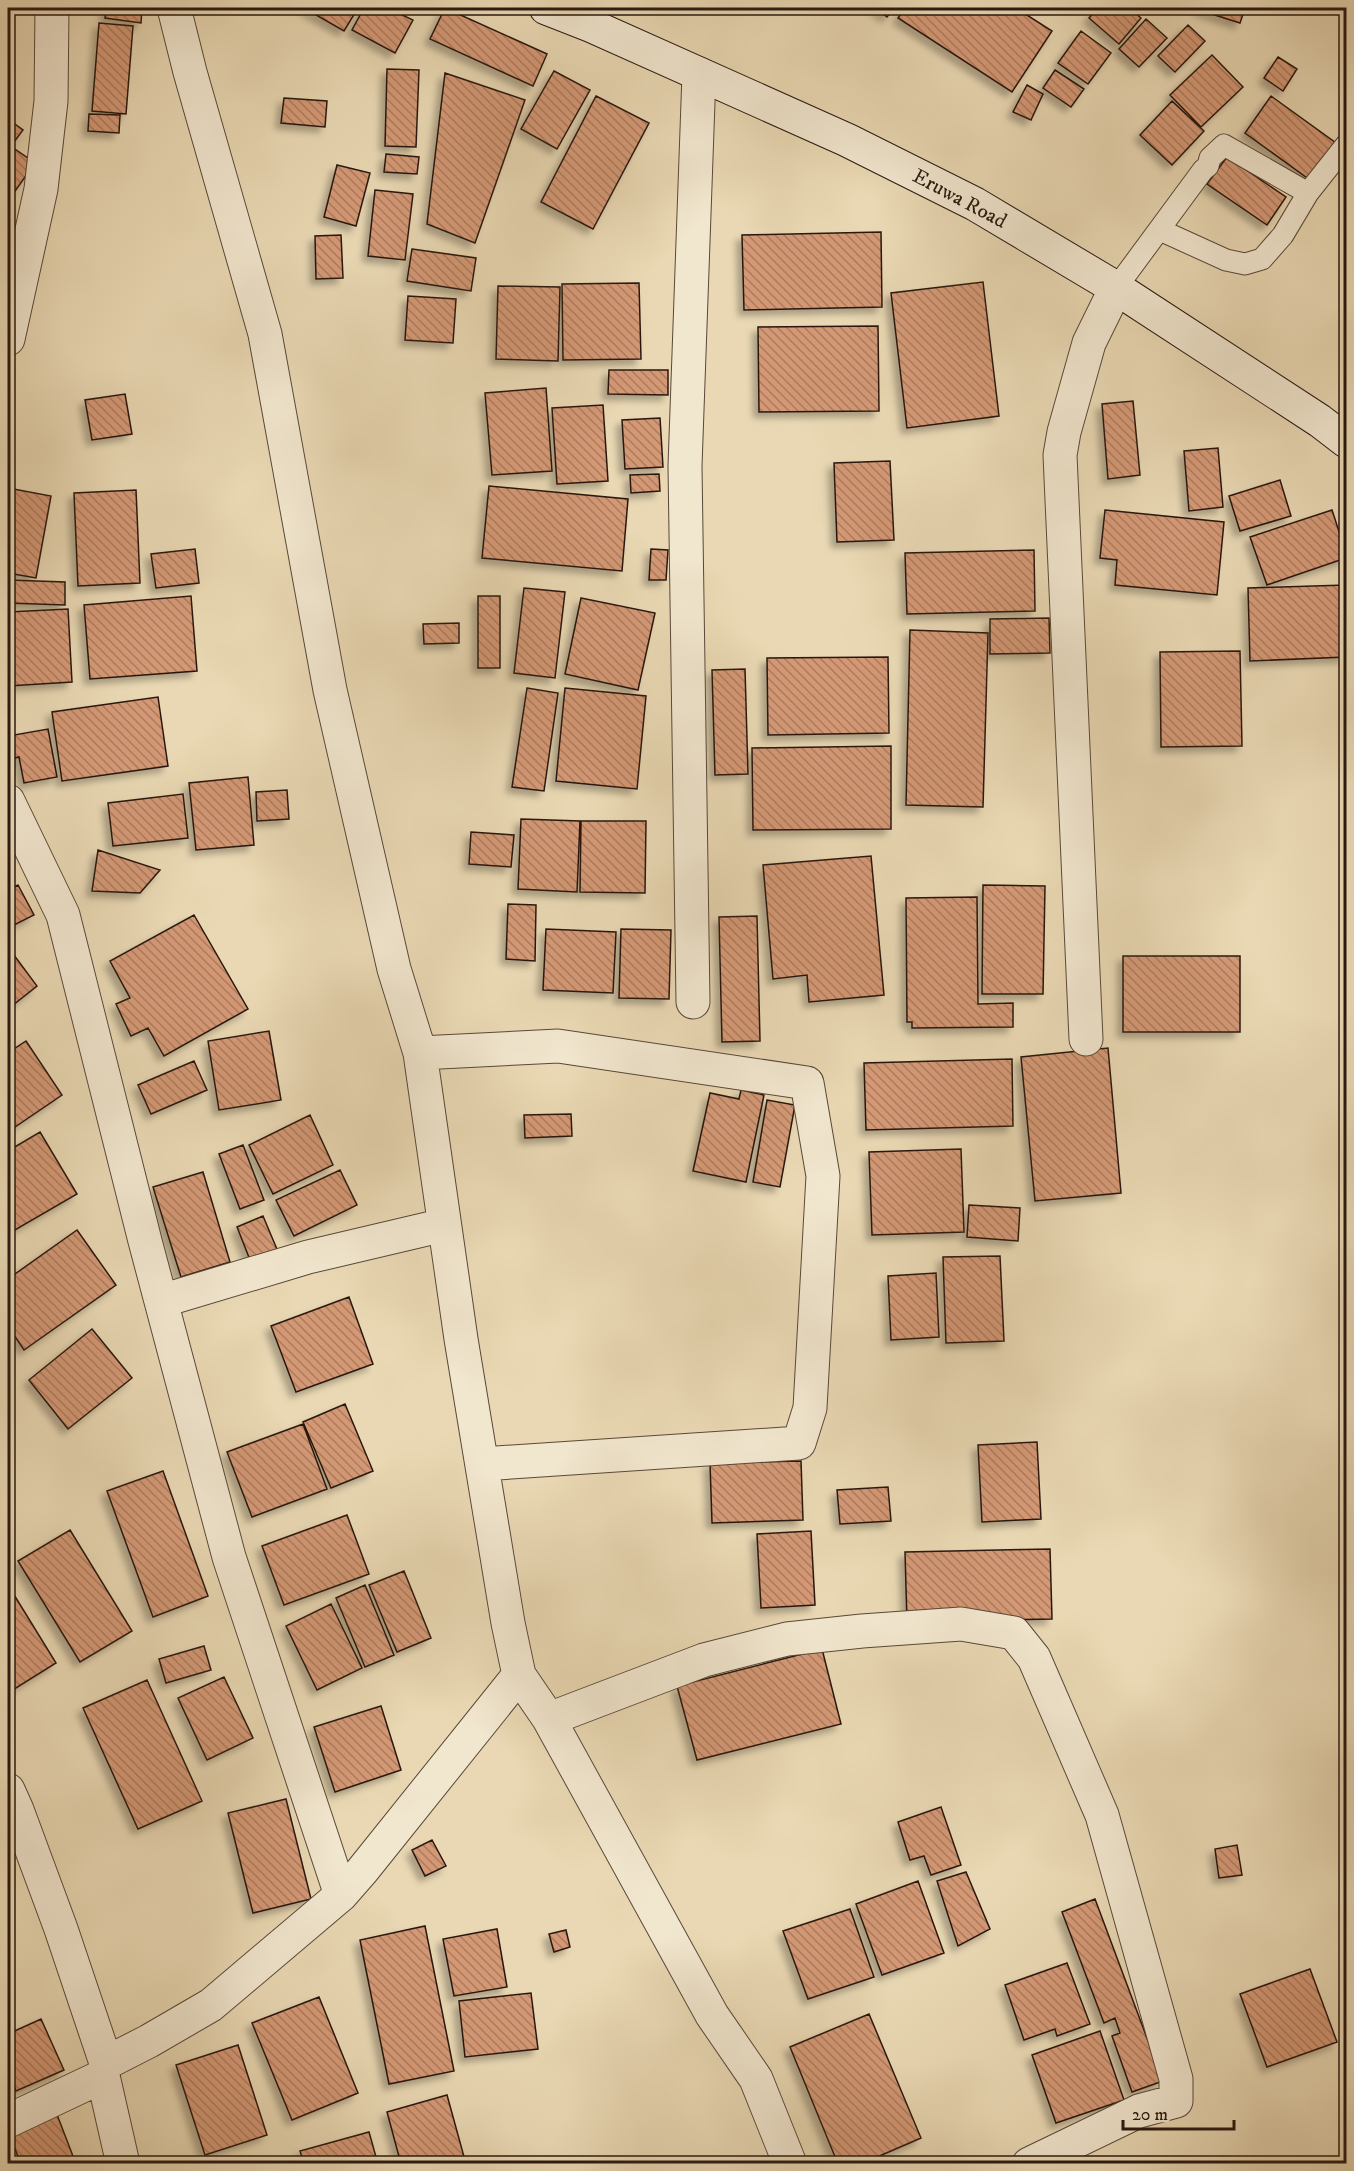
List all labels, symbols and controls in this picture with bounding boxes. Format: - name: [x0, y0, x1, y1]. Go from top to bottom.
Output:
- street label: Eruwa Road: [908, 163, 1012, 235]
- scale bar: [1123, 2093, 1234, 2131]
- text: 20 m: [1132, 2104, 1168, 2126]

